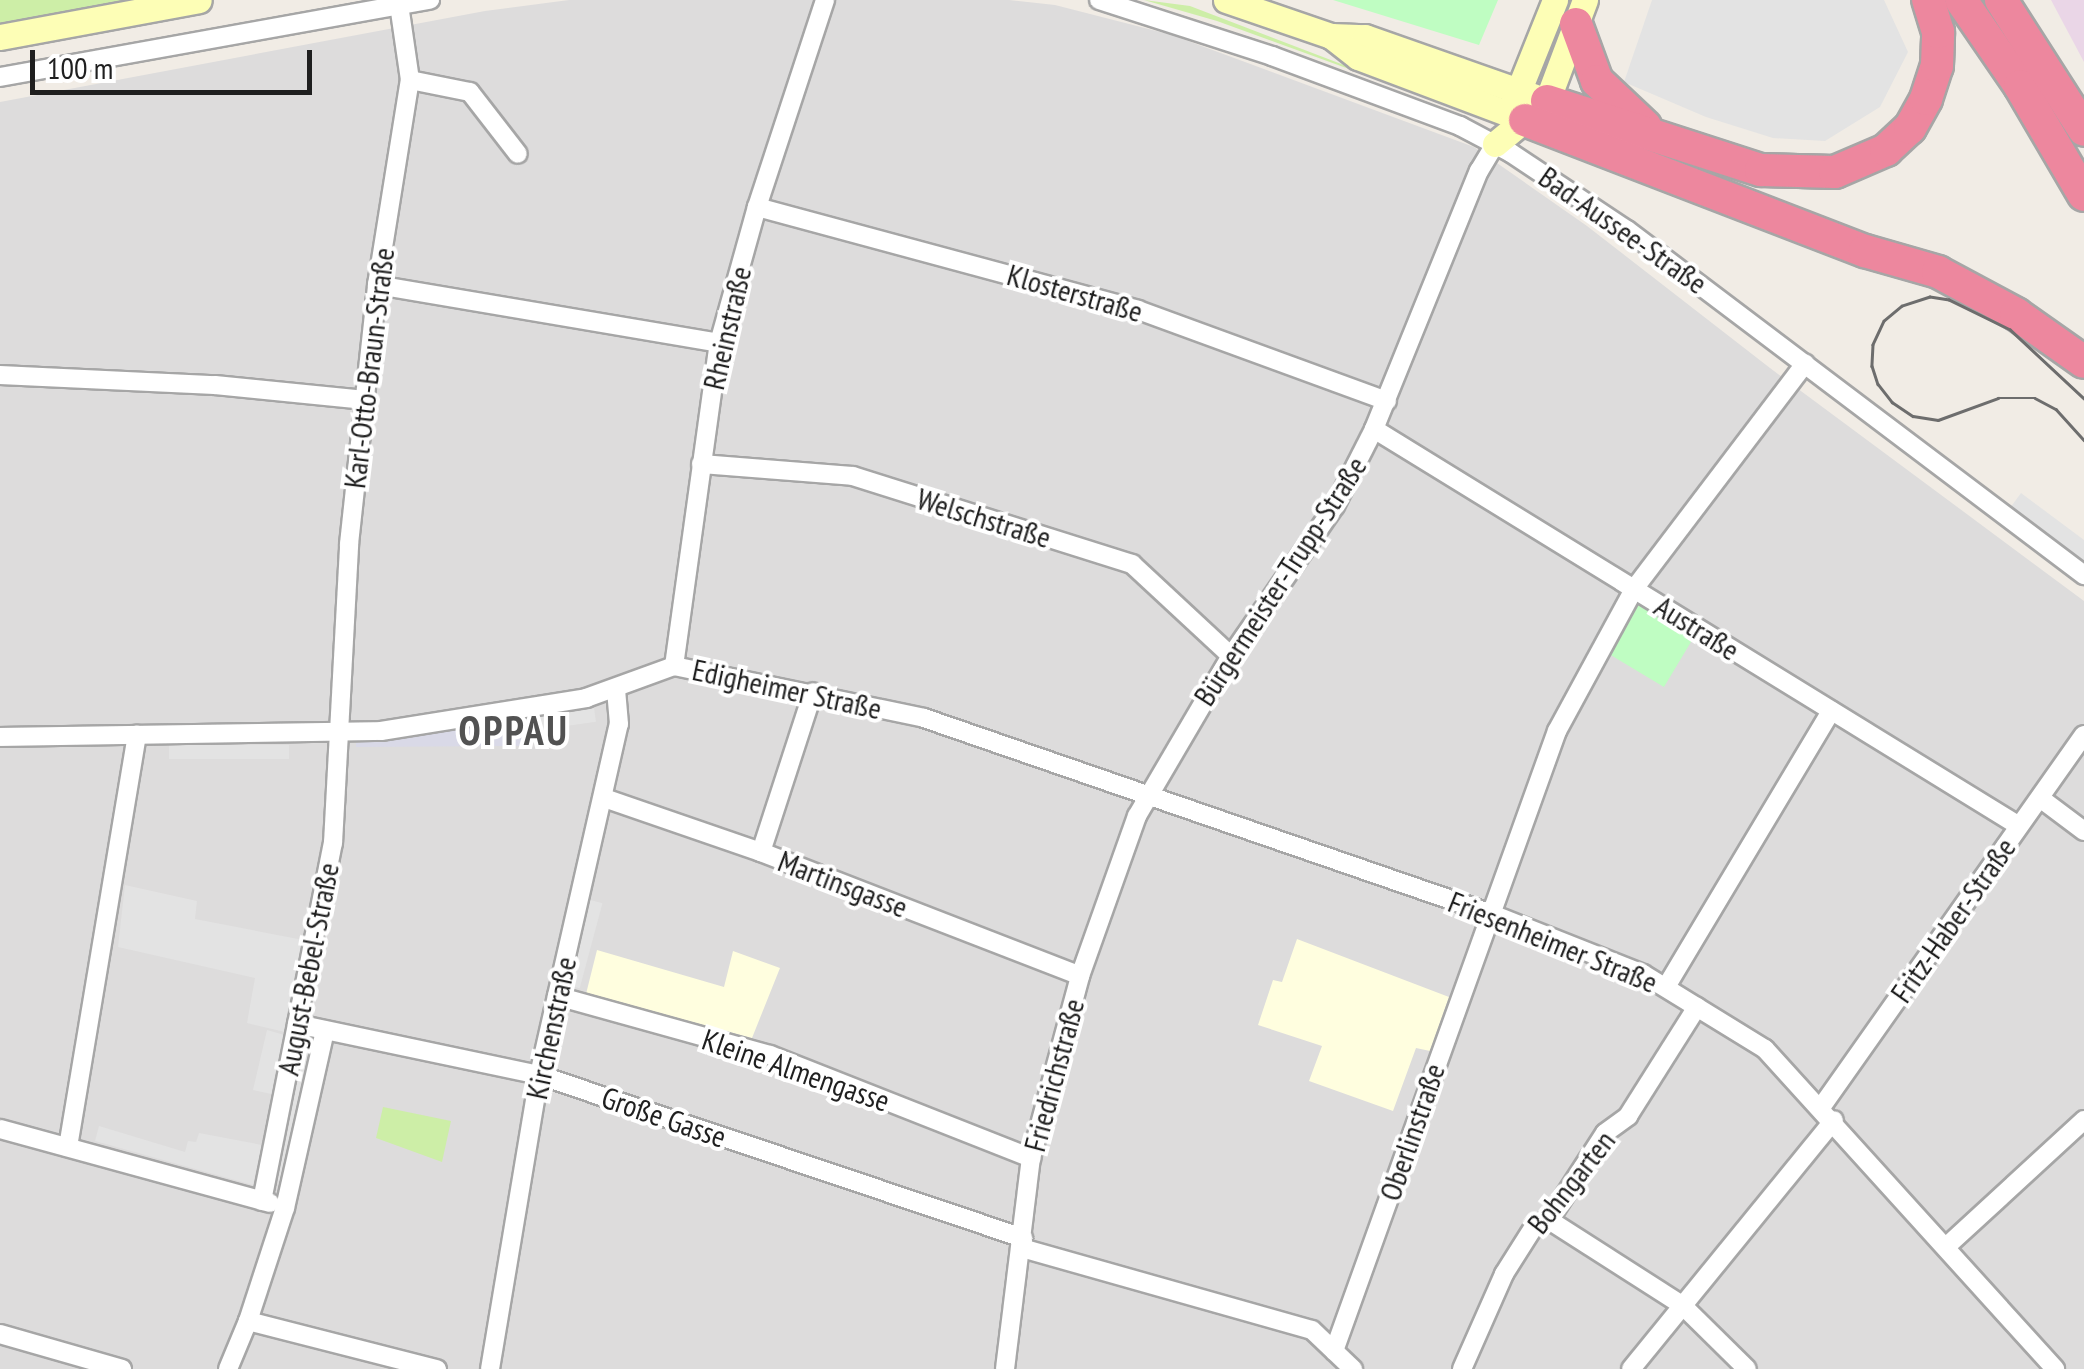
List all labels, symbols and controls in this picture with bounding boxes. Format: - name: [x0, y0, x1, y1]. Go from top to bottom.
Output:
- scale bar: [35, 30, 318, 92]
- text: 100 m: [47, 48, 113, 87]
- street label: Bad-Aussee-Straße: [1532, 159, 1714, 301]
- street label: Karl-Otto-Braun-Straße: [336, 246, 402, 490]
- street label: Klosterstraße: [1003, 257, 1147, 329]
- street label: Rheinstraße: [695, 263, 759, 393]
- street label: Bürgermeister-Trupp-Straße: [1186, 450, 1374, 712]
- street label: Welschstraße: [913, 481, 1055, 555]
- street label: Austraße: [1648, 588, 1746, 668]
- street label: Edigheimer Straße: [689, 651, 885, 727]
- district label: OPPAU: [459, 706, 569, 754]
- street label: Fritz-Haber-Straße: [1883, 831, 2023, 1009]
- street label: Martinsgasse: [773, 843, 913, 925]
- street label: August-Bebel-Straße: [270, 860, 346, 1078]
- street label: Friesenheimer Straße: [1443, 884, 1663, 1000]
- street label: Kirchenstraße: [518, 954, 584, 1102]
- street label: Friedrichstraße: [1016, 995, 1092, 1155]
- street label: Kleine Almengasse: [697, 1021, 895, 1119]
- street label: Oberlinstraße: [1372, 1059, 1452, 1205]
- street label: Große Gasse: [597, 1079, 731, 1155]
- street label: Bohngarten: [1520, 1123, 1622, 1241]

